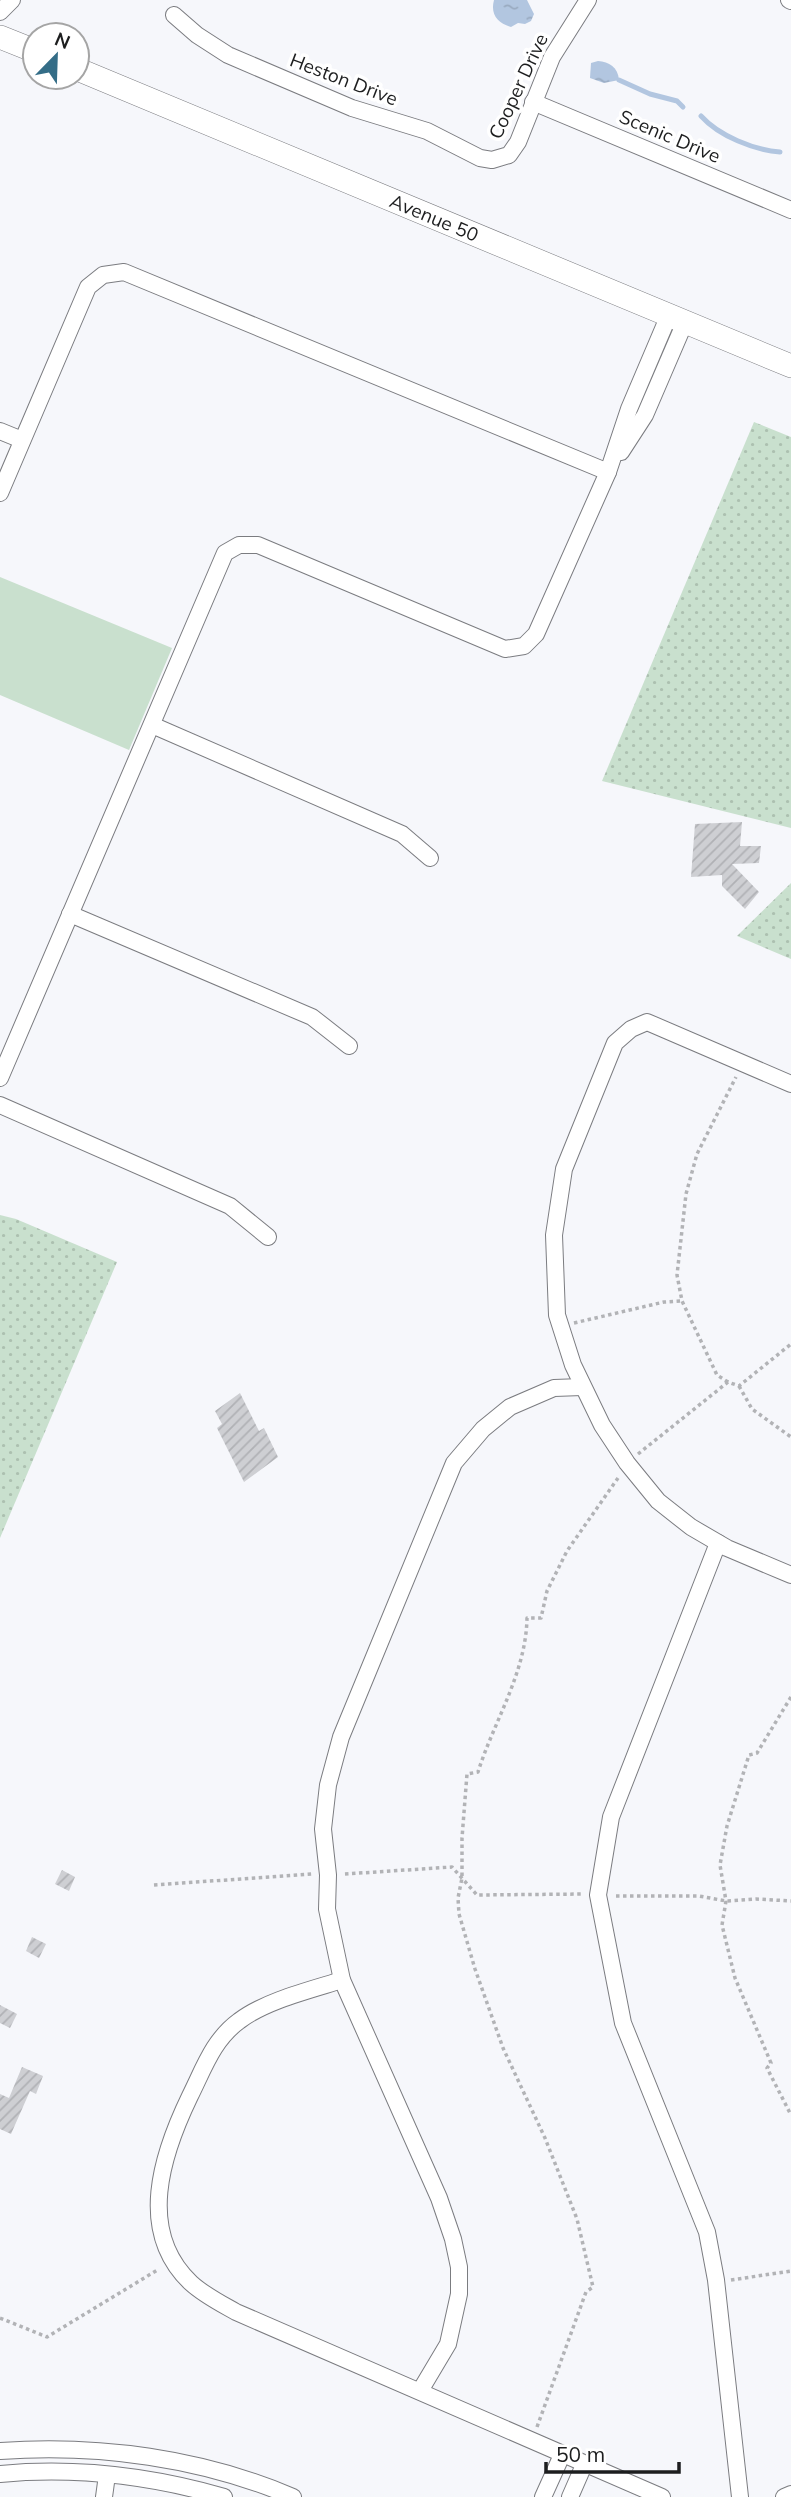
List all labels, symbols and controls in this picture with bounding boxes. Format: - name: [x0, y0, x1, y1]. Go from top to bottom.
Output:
- north arrow: [21, 21, 91, 91]
- text: N: [51, 27, 74, 54]
- street label: Cooper Drive: [483, 29, 553, 143]
- street label: Heston Drive: [287, 47, 401, 111]
- street label: Scenic Drive: [616, 104, 724, 168]
- street label: Avenue 50: [386, 189, 482, 247]
- scale bar: [546, 2430, 679, 2474]
- text: 50 m: [556, 2441, 605, 2467]

